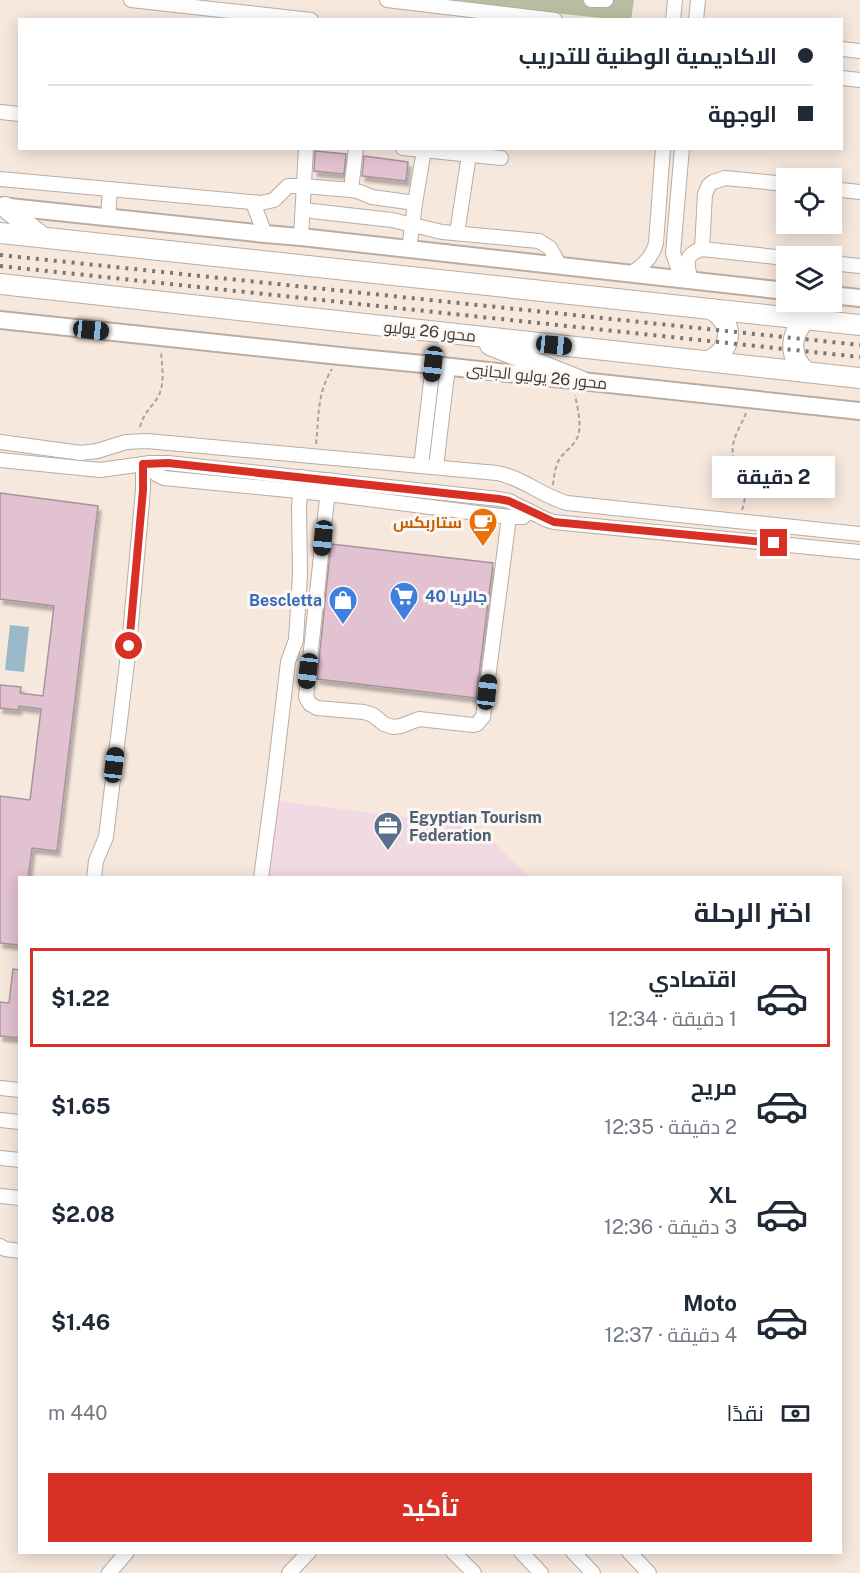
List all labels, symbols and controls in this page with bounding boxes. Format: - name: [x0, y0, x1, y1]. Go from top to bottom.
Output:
- text: الاكاديمية الوطنية للتدريب: [519, 43, 777, 69]
- text: الوجهة: [708, 101, 777, 127]
- map controls: [776, 168, 842, 312]
- button: locate: [776, 168, 842, 234]
- button: layers: [776, 246, 842, 312]
- street label: محور 26 يوليو: [383, 317, 477, 346]
- car: [72, 319, 110, 341]
- car: [535, 334, 573, 356]
- car: [422, 345, 444, 383]
- street label: محور 26 يوليو الجانبى: [465, 360, 608, 394]
- callout: 2 دقيقة: [712, 456, 836, 498]
- text: 2 دقيقة: [737, 465, 810, 489]
- cafe icon: ستاربكس: [467, 506, 499, 548]
- place label: ستاربكس: [393, 513, 462, 532]
- car: [312, 519, 334, 557]
- route end: [760, 529, 787, 556]
- supermarket icon: جالريا 40: [388, 580, 420, 622]
- shop icon: Bescletta: [327, 584, 359, 626]
- place label: جالريا 40: [425, 587, 487, 606]
- place label: Bescletta: [249, 591, 322, 610]
- route start: [115, 632, 142, 659]
- car: [297, 652, 319, 690]
- car: [476, 673, 498, 711]
- car: [103, 746, 125, 784]
- place label: Egyptian Tourism Federation: [409, 808, 542, 845]
- office icon: Egyptian Tourism Federation: [372, 810, 404, 852]
- text: اختر الرحلة: [694, 896, 812, 928]
- text: اقتصادي: [648, 966, 737, 992]
- icon: car: [755, 971, 809, 1025]
- text: $1.22: [51, 985, 110, 1011]
- text: 1 دقيقة · 12:34: [608, 1007, 737, 1031]
- text: مريح: [691, 1074, 737, 1100]
- icon: car: [755, 1079, 809, 1133]
- text: $1.65: [51, 1093, 111, 1119]
- text: 2 دقيقة · 12:35: [604, 1115, 737, 1139]
- text: XL: [709, 1182, 737, 1208]
- icon: car: [755, 1187, 809, 1241]
- text: $2.08: [51, 1201, 115, 1227]
- text: 3 دقيقة · 12:36: [604, 1215, 737, 1239]
- text: Moto: [683, 1290, 737, 1316]
- icon: car: [755, 1295, 809, 1349]
- text: $1.46: [51, 1309, 110, 1335]
- text: 4 دقيقة · 12:37: [605, 1323, 737, 1347]
- icon: cash: [779, 1397, 812, 1430]
- text: نقدًا: [726, 1400, 764, 1426]
- text: 440 m: [48, 1401, 108, 1425]
- button: تأكيد: [48, 1473, 812, 1542]

